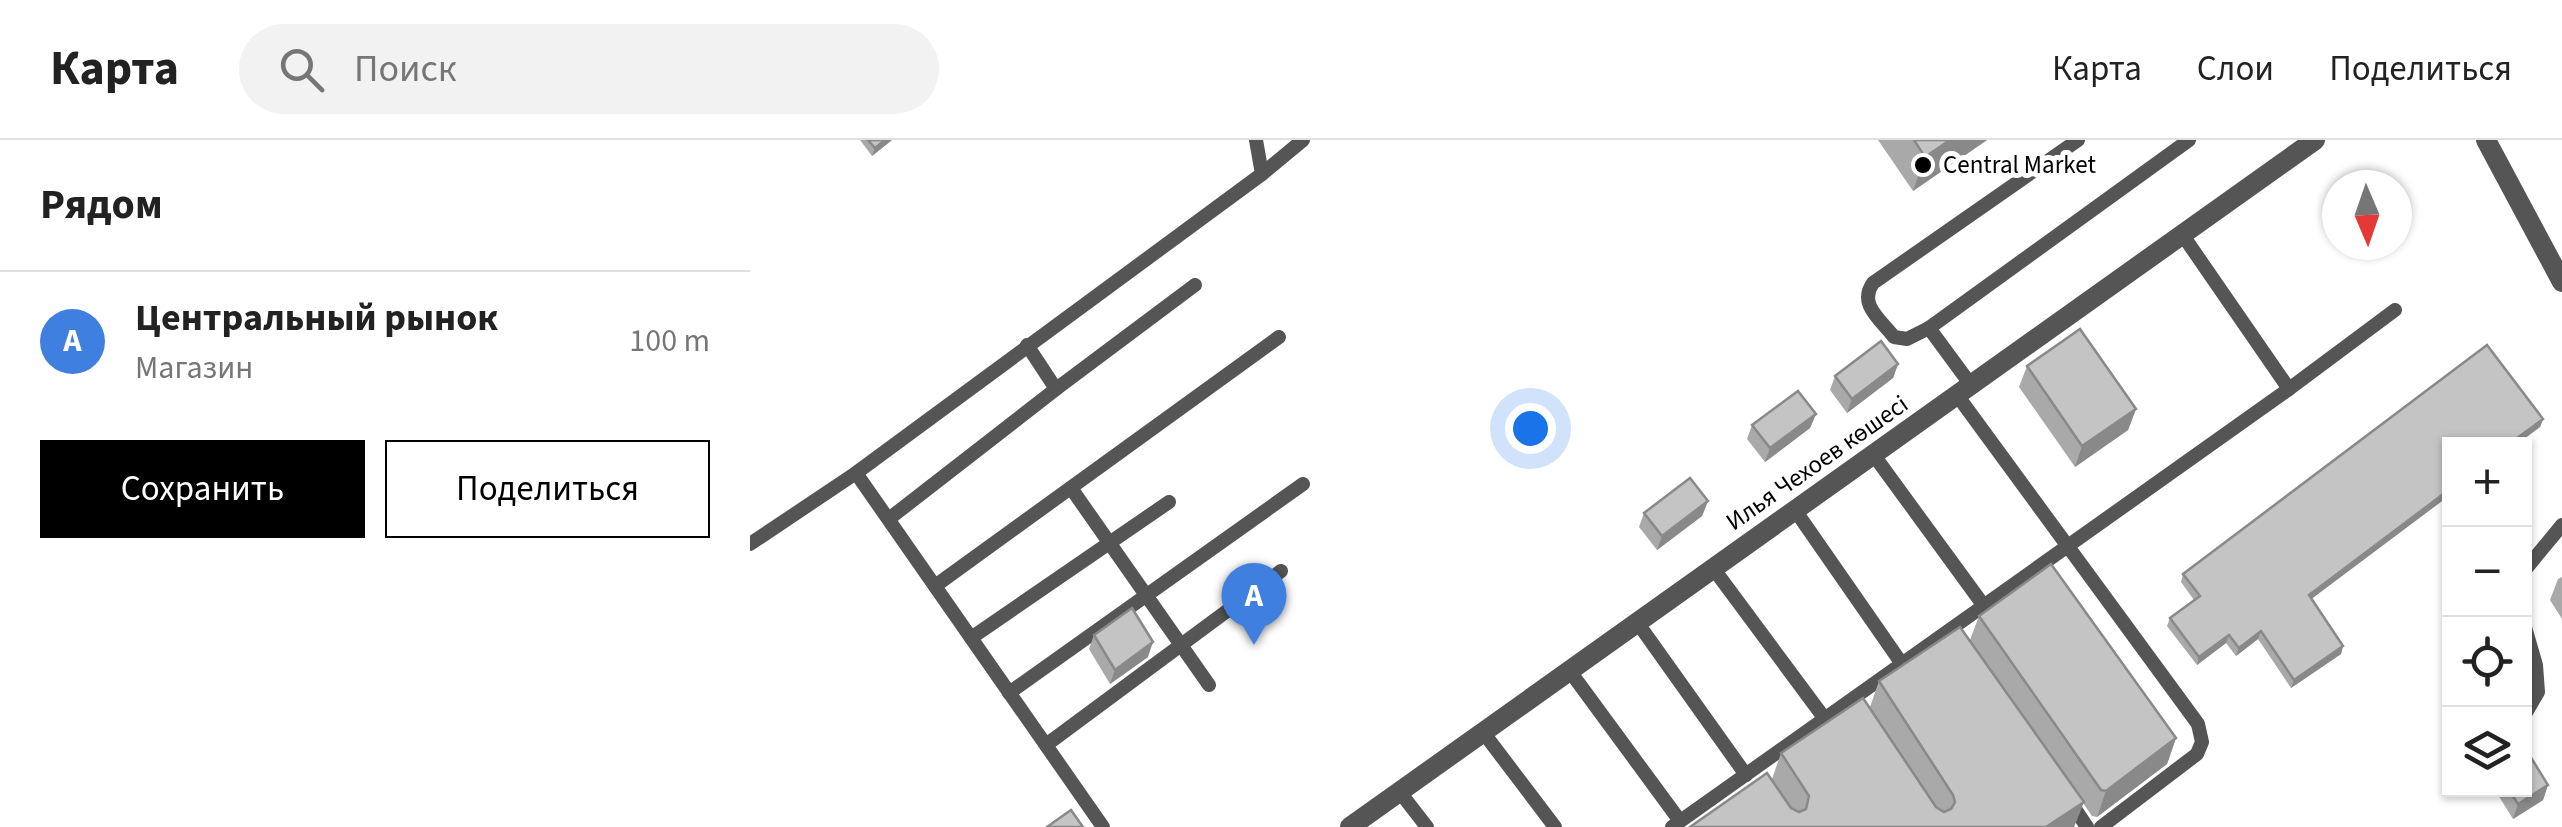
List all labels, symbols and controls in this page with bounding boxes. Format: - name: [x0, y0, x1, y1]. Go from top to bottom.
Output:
- search box: [239, 24, 939, 114]
- text: Карта: [50, 35, 179, 103]
- icon: search: [274, 42, 329, 97]
- text: Поиск: [354, 42, 457, 96]
- text: Карта: [2052, 44, 2142, 94]
- text: Слои: [2197, 44, 2274, 94]
- text: Поделиться: [2329, 44, 2512, 94]
- place label: Central Market: [1943, 147, 2096, 183]
- marker: Central Market: [1912, 154, 1934, 176]
- north arrow: [2322, 170, 2412, 260]
- text: Рядом: [40, 175, 163, 235]
- text: Центральный рынок: [135, 291, 498, 345]
- text: A: [63, 318, 82, 364]
- text: 100 m: [629, 318, 710, 364]
- text: Магазин: [135, 345, 253, 391]
- street label: Илья Чехоев көшесі: [1718, 387, 1916, 539]
- your location: [1505, 403, 1556, 454]
- map controls: [2442, 437, 2532, 797]
- button: +: [2442, 437, 2532, 527]
- button: Сохранить: [40, 440, 365, 538]
- button: Поделиться: [385, 440, 710, 538]
- button: −: [2442, 527, 2532, 617]
- pin: A: [1222, 562, 1286, 645]
- button: locate: [2442, 617, 2532, 707]
- button: layers: [2442, 707, 2532, 797]

